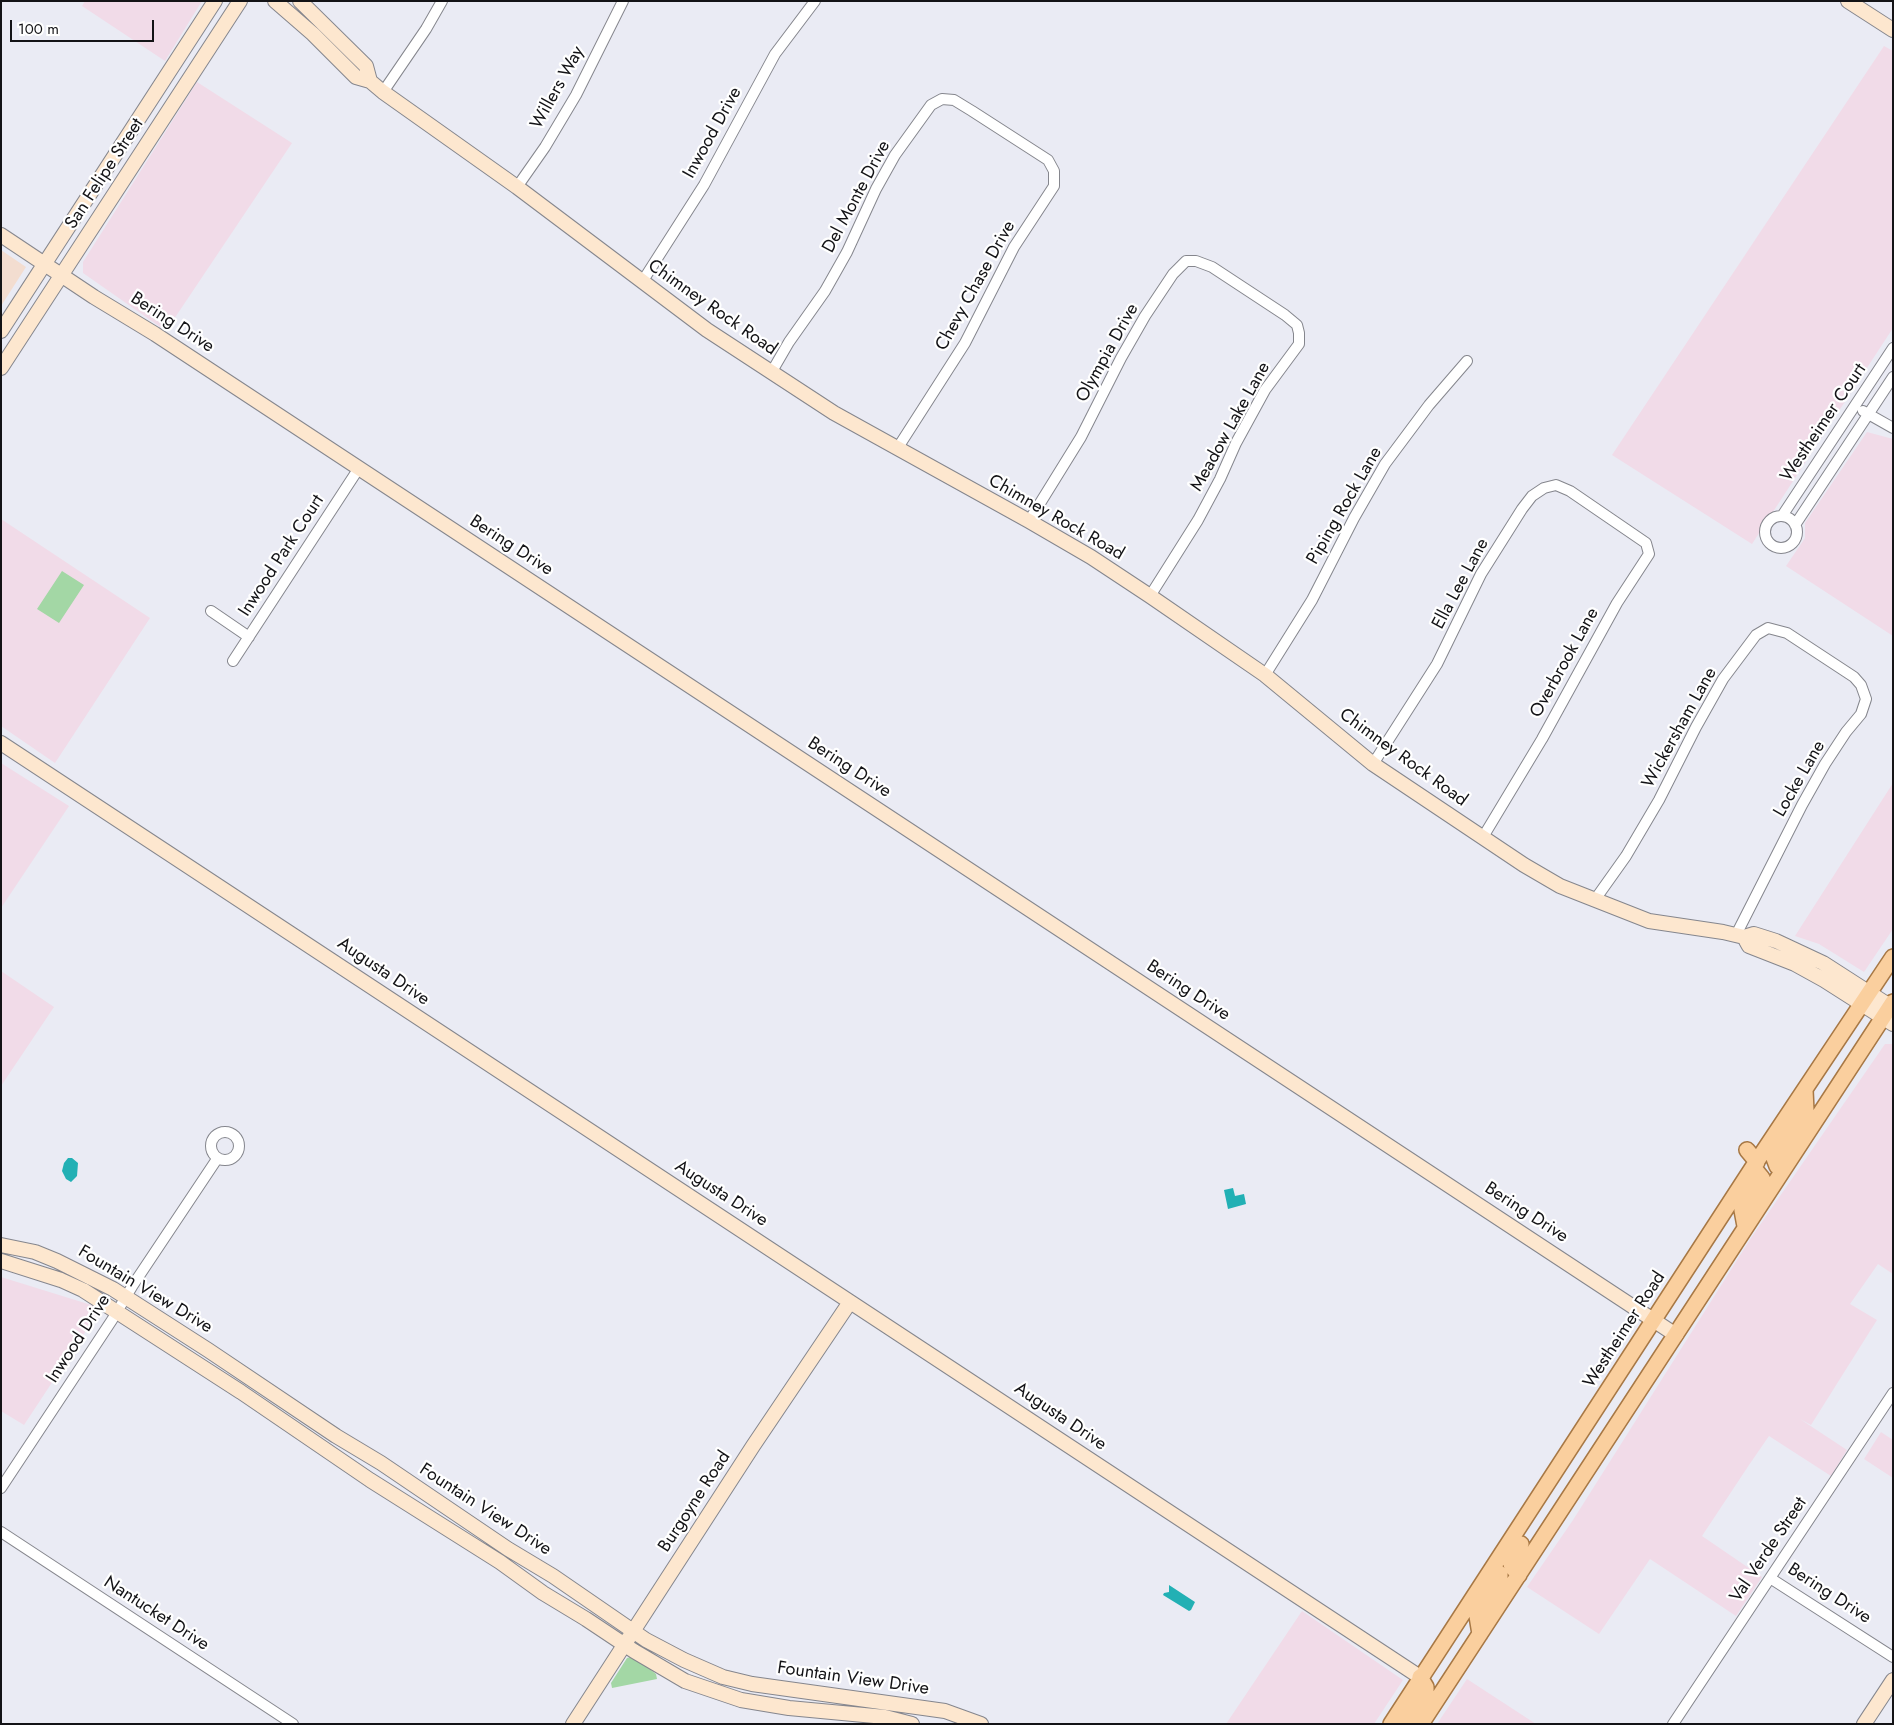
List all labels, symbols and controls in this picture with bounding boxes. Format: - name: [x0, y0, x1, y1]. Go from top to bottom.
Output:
- scale bar: [12, 10, 156, 42]
- text: 100 m: [18, 18, 59, 40]
- street label: Willers Way: [526, 43, 590, 133]
- street label: Inwood Drive: [679, 84, 747, 182]
- street label: San Felipe Street: [61, 115, 149, 233]
- street label: Del Monte Drive: [818, 137, 896, 257]
- street label: Chevy Chase Drive: [931, 217, 1021, 355]
- street label: Chimney Rock Road: [643, 255, 781, 361]
- street label: Bering Drive: [126, 288, 218, 358]
- street label: Olympia Drive: [1072, 300, 1144, 406]
- street label: Meadow Lake Lane: [1187, 359, 1275, 495]
- street label: Westheimer Court: [1777, 360, 1871, 486]
- street label: Piping Rock Lane: [1303, 443, 1387, 569]
- street label: Chimney Rock Road: [984, 470, 1128, 566]
- street label: Inwood Park Court: [235, 491, 329, 621]
- street label: Bering Drive: [465, 511, 557, 581]
- street label: Ella Lee Lane: [1428, 535, 1494, 633]
- street label: Overbrook Lane: [1526, 604, 1604, 722]
- street label: Wickersham Lane: [1638, 664, 1722, 792]
- street label: Chimney Rock Road: [1335, 704, 1471, 812]
- street label: Bering Drive: [803, 733, 895, 803]
- street label: Locke Lane: [1770, 737, 1830, 821]
- street label: Augusta Drive: [333, 933, 433, 1011]
- street label: Bering Drive: [1142, 956, 1234, 1026]
- street label: Augusta Drive: [671, 1156, 771, 1232]
- street label: Bering Drive: [1480, 1178, 1572, 1248]
- street label: Fountain View Drive: [74, 1241, 216, 1339]
- street label: Westheimer Road: [1579, 1268, 1671, 1392]
- street label: Inwood Drive: [42, 1291, 116, 1387]
- street label: Augusta Drive: [1010, 1378, 1110, 1456]
- street label: Burgoyne Road: [654, 1447, 736, 1557]
- street label: Fountain View Drive: [415, 1459, 555, 1561]
- street label: Val Verde Street: [1726, 1493, 1812, 1607]
- street label: Bering Drive: [1783, 1559, 1875, 1629]
- street label: Nantucket Drive: [99, 1572, 213, 1656]
- street label: Fountain View Drive: [776, 1658, 930, 1700]

